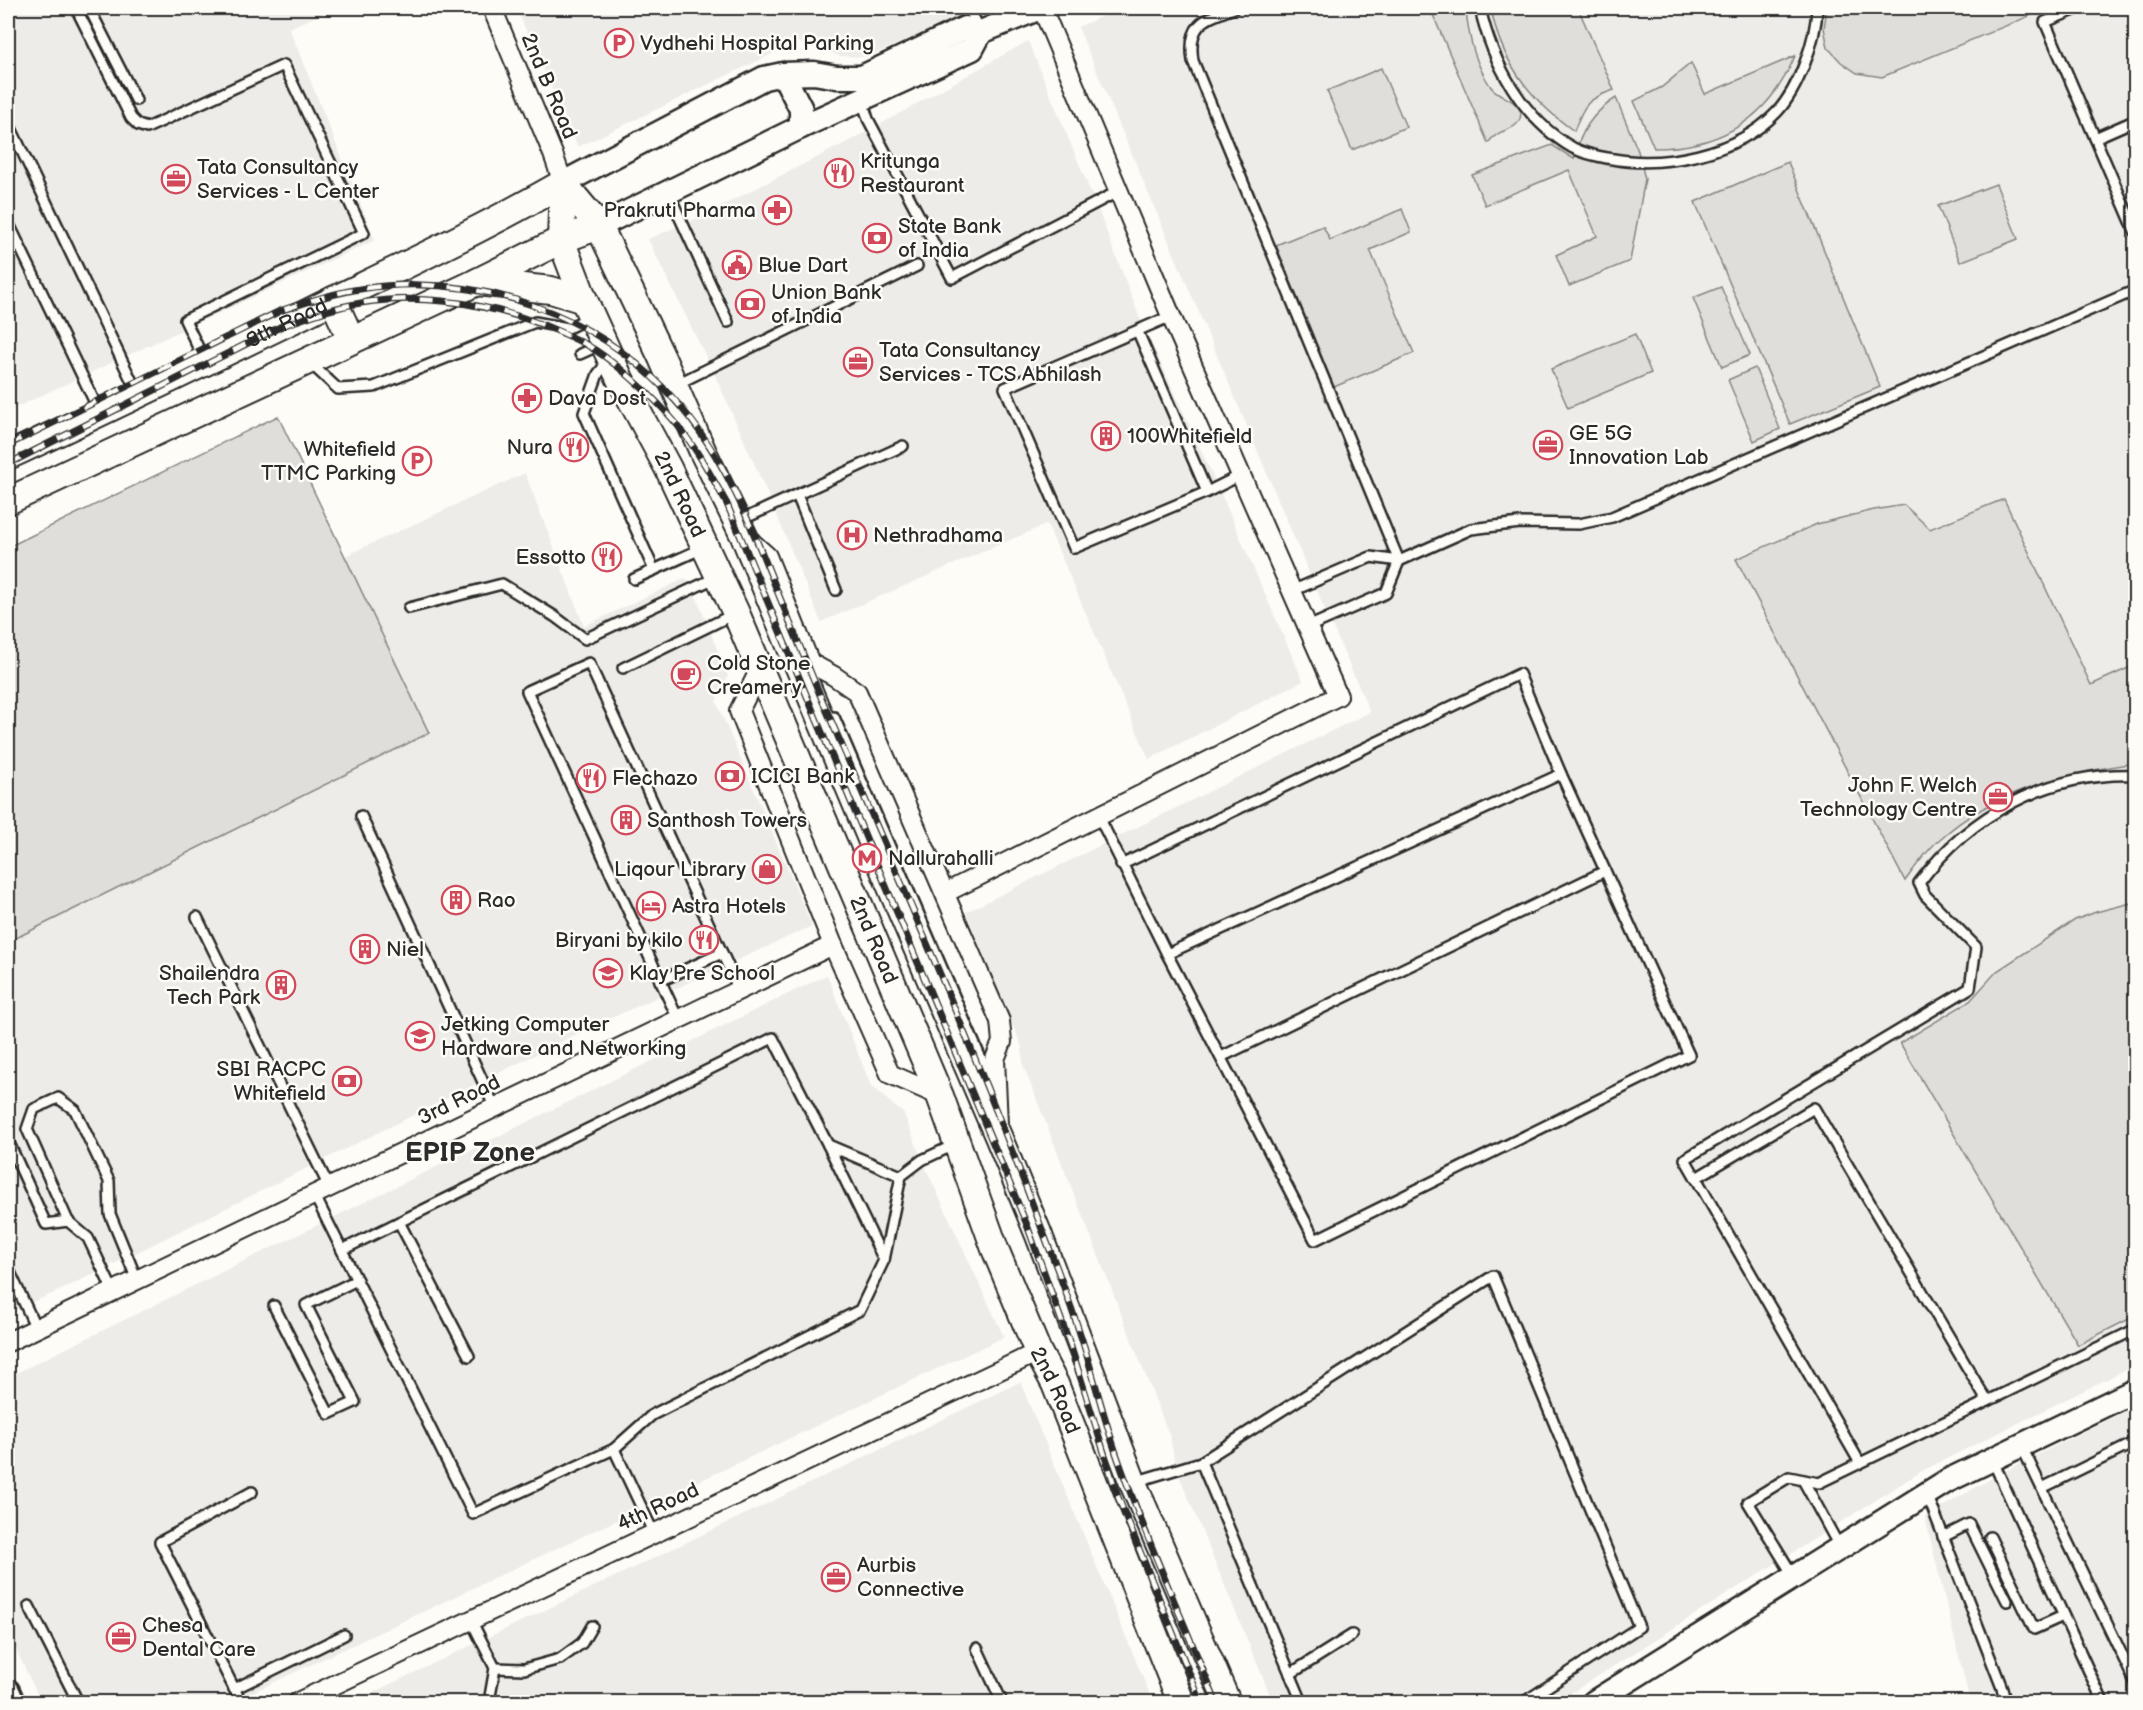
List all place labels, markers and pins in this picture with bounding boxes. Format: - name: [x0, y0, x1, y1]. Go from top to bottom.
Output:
- parking icon: Vydhehi Hospital Parking: [603, 27, 635, 59]
- place label: Vydhehi Hospital Parking: [640, 31, 874, 56]
- place label: Kritunga Restaurant: [860, 149, 965, 198]
- place label: Tata Consultancy Services - L Center: [197, 155, 379, 204]
- restaurant icon: Kritunga Restaurant: [823, 157, 855, 189]
- office icon: Tata Consultancy Services - L Center: [160, 163, 192, 195]
- pharmacy icon: Prakruti Pharma: [761, 194, 793, 226]
- place label: Prakruti Pharma: [604, 198, 756, 223]
- place label: State Bank of India: [898, 214, 1001, 263]
- bank icon: State Bank of India: [861, 222, 893, 254]
- public building icon: Blue Dart: [721, 249, 753, 281]
- place label: Blue Dart: [758, 253, 849, 278]
- place label: Union Bank of India: [771, 280, 882, 329]
- bank icon: Union Bank of India: [734, 288, 766, 320]
- place label: Tata Consultancy Services - TCS Abhilash: [879, 338, 1102, 387]
- office icon: Tata Consultancy Services - TCS Abhilash: [842, 346, 874, 378]
- pharmacy icon: Dava Dost: [511, 382, 543, 414]
- place label: Dava Dost: [548, 386, 647, 411]
- building icon: 100Whitefield: [1090, 420, 1122, 452]
- place label: GE 5G Innovation Lab: [1569, 421, 1709, 470]
- place label: 100Whitefield: [1127, 424, 1252, 449]
- office icon: GE 5G Innovation Lab: [1532, 429, 1564, 461]
- restaurant icon: Nura: [558, 431, 590, 463]
- place label: Nura: [506, 435, 553, 460]
- place label: Whitefield TTMC Parking: [261, 437, 396, 486]
- parking icon: Whitefield TTMC Parking: [401, 445, 433, 477]
- hospital icon: Nethradhama: [836, 519, 868, 551]
- place label: Nethradhama: [873, 523, 1003, 548]
- restaurant icon: Essotto: [591, 541, 623, 573]
- place label: Essotto: [516, 545, 586, 570]
- place label: Cold Stone Creamery: [707, 651, 810, 700]
- cafe icon: Cold Stone Creamery: [670, 659, 702, 691]
- bank icon: ICICI Bank: [714, 760, 746, 792]
- restaurant icon: Flechazo: [575, 762, 607, 794]
- place label: ICICI Bank: [751, 764, 855, 789]
- place label: Flechazo: [612, 766, 698, 791]
- place label: John F. Welch Technology Centre: [1800, 773, 1977, 822]
- office icon: John F. Welch Technology Centre: [1982, 781, 2014, 813]
- building icon: Santhosh Towers: [610, 804, 642, 836]
- place label: Santhosh Towers: [647, 808, 807, 833]
- metro station icon: Nallurahalli: [851, 842, 883, 874]
- place label: Nallurahalli: [888, 846, 994, 871]
- shop icon: Liqour Library: [751, 853, 783, 885]
- place label: Liqour Library: [614, 857, 747, 882]
- building icon: Rao: [440, 884, 472, 916]
- place label: Rao: [477, 888, 516, 913]
- hotel icon: Astra Hotels: [635, 890, 667, 922]
- place label: Astra Hotels: [672, 894, 786, 919]
- restaurant icon: Biryani by kilo: [688, 924, 720, 956]
- place label: Biryani by kilo: [555, 928, 683, 953]
- building icon: Niel: [349, 933, 381, 965]
- place label: Niel: [386, 937, 424, 962]
- school or university icon: Klay Pre School: [592, 957, 624, 989]
- place label: Shailendra Tech Park: [159, 961, 261, 1010]
- place label: Klay Pre School: [629, 961, 775, 986]
- building icon: Shailendra Tech Park: [265, 969, 297, 1001]
- place label: Jetking Computer Hardware and Networking: [441, 1012, 686, 1061]
- school or university icon: Jetking Computer Hardware and Networking: [404, 1020, 436, 1052]
- place label: SBI RACPC Whitefield: [216, 1057, 326, 1106]
- bank icon: SBI RACPC Whitefield: [331, 1065, 363, 1097]
- place label: Aurbis Connective: [857, 1553, 964, 1602]
- office icon: Aurbis Connective: [820, 1561, 852, 1593]
- place label: Chesa Dental Care: [142, 1613, 256, 1662]
- office icon: Chesa Dental Care: [105, 1621, 137, 1653]

